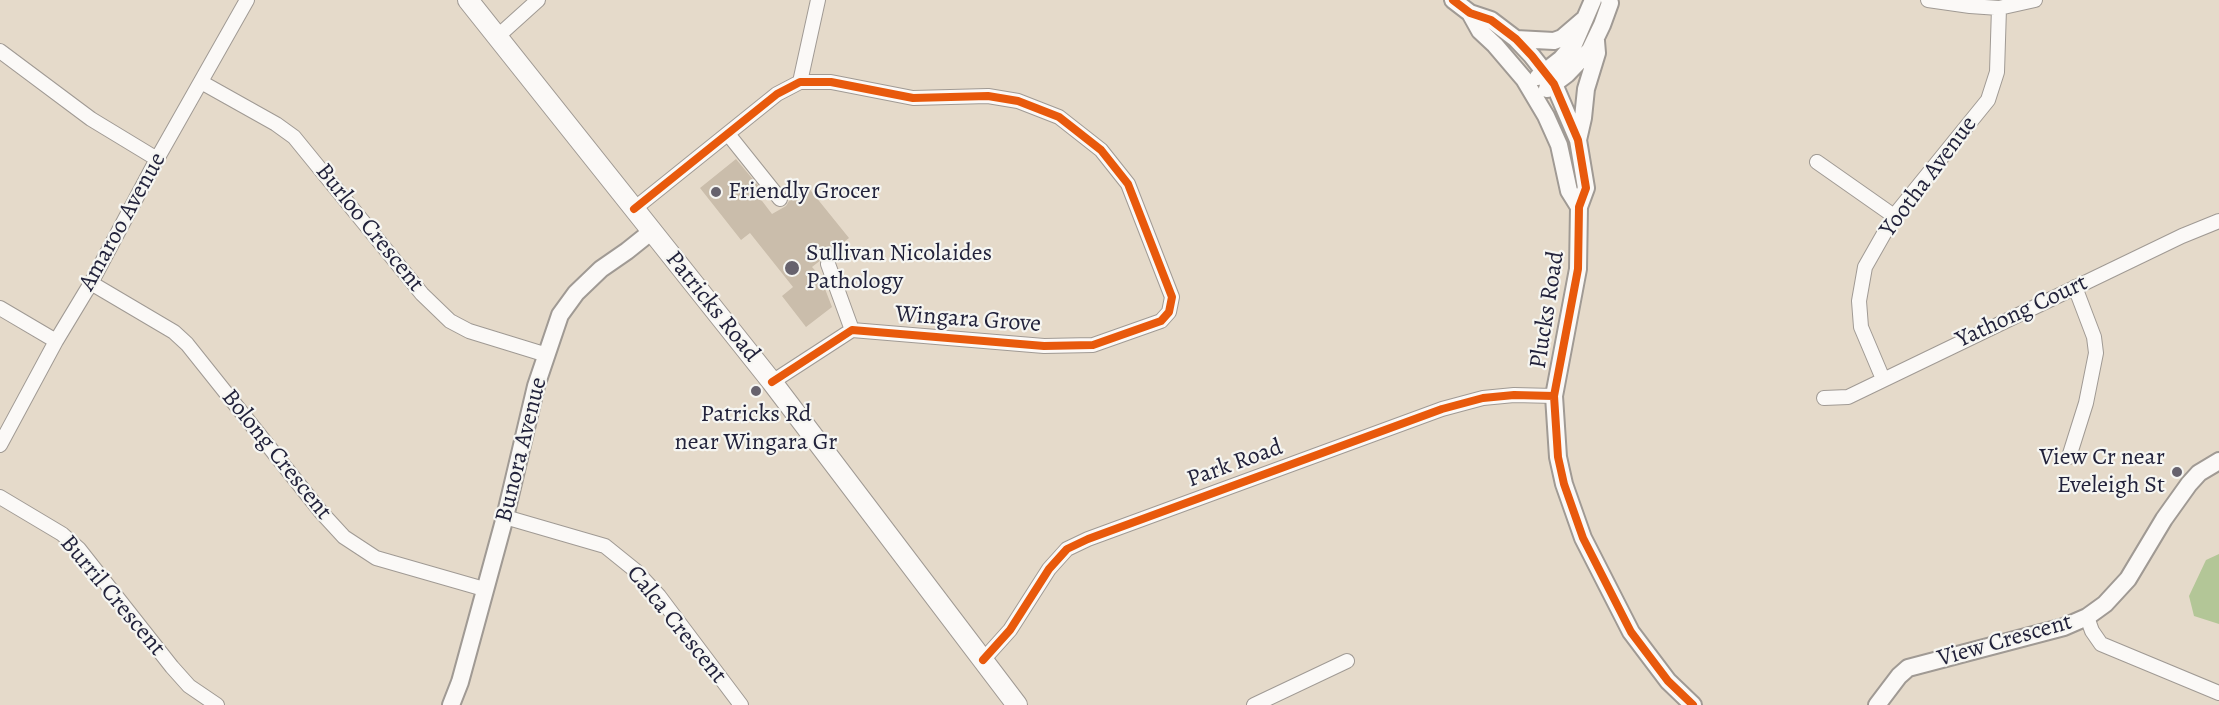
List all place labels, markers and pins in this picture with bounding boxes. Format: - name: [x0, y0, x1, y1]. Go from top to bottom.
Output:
- place label: Friendly Grocer: [728, 178, 880, 206]
- marker: Friendly Grocer: [709, 185, 723, 199]
- place label: Sullivan Nicolaides Pathology: [806, 240, 992, 296]
- marker: Sullivan Nicolaides Pathology: [783, 259, 801, 277]
- marker: Patricks Rd near Wingara Gr: [749, 384, 763, 398]
- place label: Patricks Rd near Wingara Gr: [675, 401, 837, 457]
- place label: View Cr near Eveleigh St: [2039, 444, 2165, 500]
- marker: View Cr near Eveleigh St: [2170, 465, 2184, 479]

